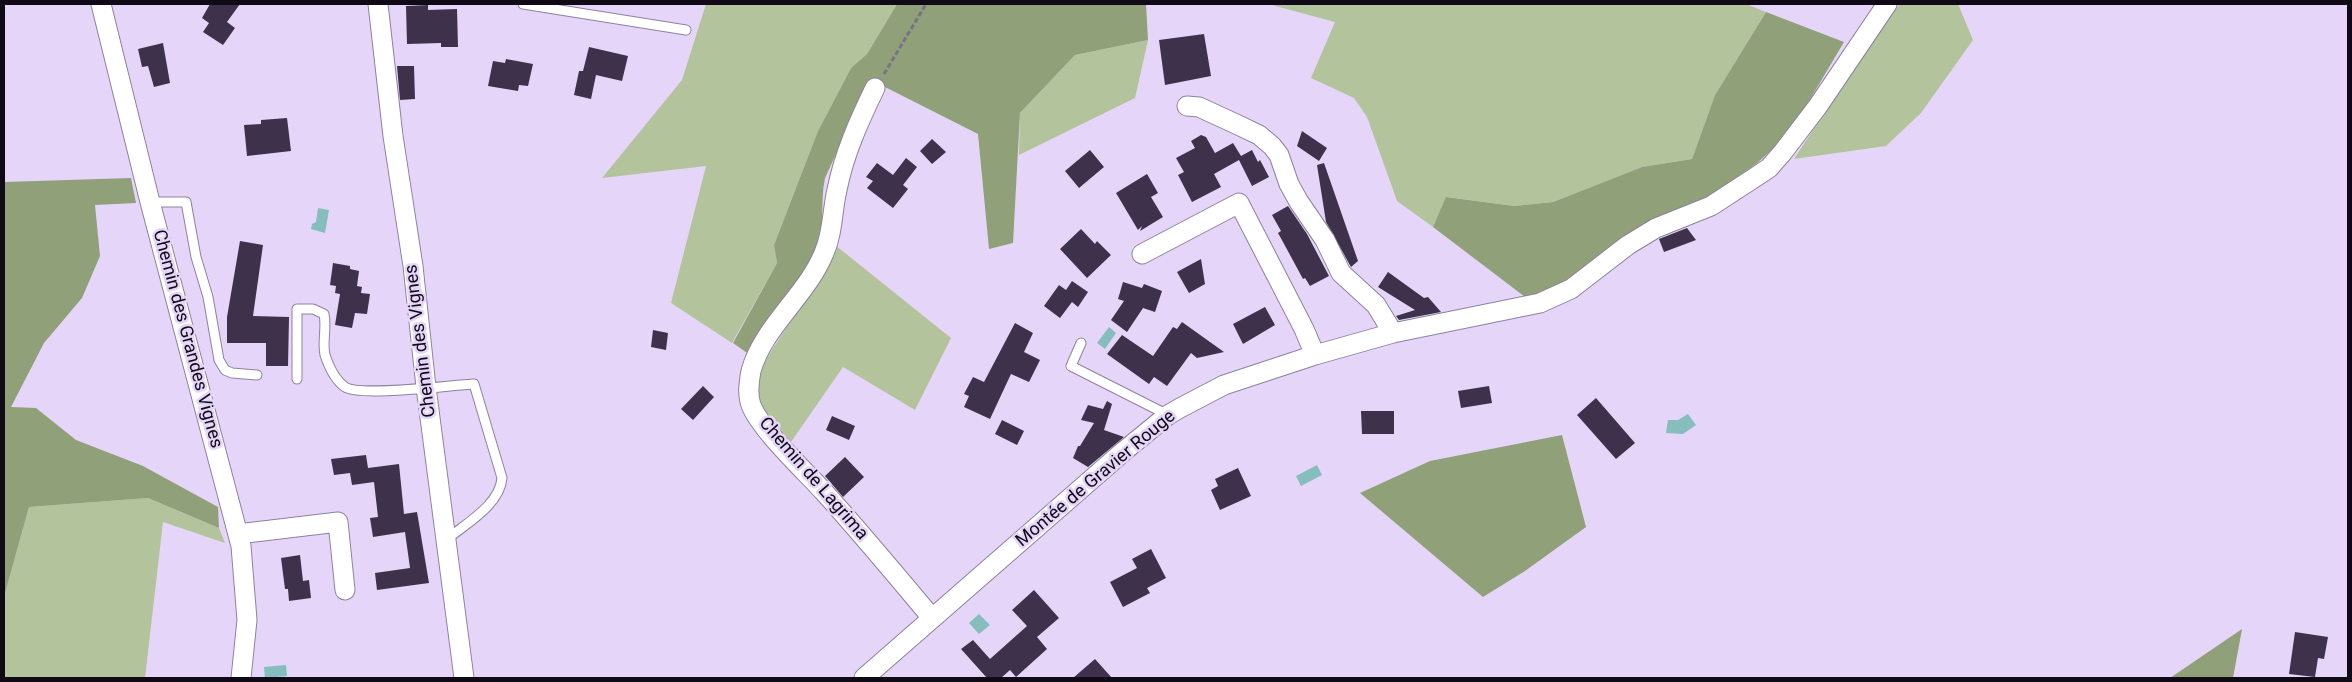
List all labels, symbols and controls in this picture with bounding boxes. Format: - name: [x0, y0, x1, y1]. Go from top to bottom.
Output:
- street label: Chemin des Grandes Vignes: [147, 227, 227, 451]
- street label: Chemin des Vignes: [401, 263, 441, 419]
- street label: Montée de Gravier Rouge: [1012, 406, 1180, 552]
- street label: Chemin de Lagrima: [754, 413, 872, 545]

